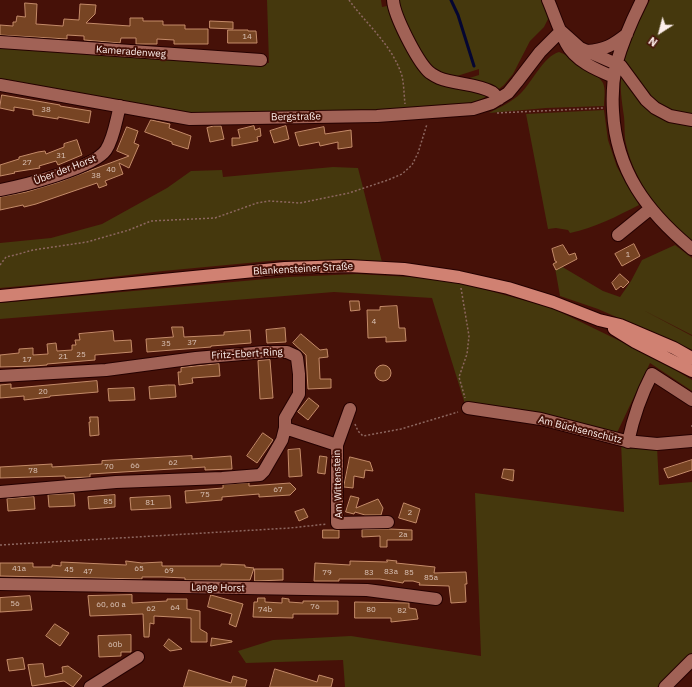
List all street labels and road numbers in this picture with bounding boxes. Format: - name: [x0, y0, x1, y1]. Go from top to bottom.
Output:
- street label: Kameradenweg: [96, 44, 166, 60]
- street label: Bergstraße: [271, 111, 321, 123]
- street label: Über der Horst: [32, 153, 98, 187]
- street label: Blankensteiner Straße: [253, 260, 353, 278]
- street label: Fritz-Ebert-Ring: [211, 346, 283, 362]
- street label: Am Büchsenschütz: [537, 414, 623, 446]
- street label: Am Wittenstein: [331, 449, 345, 519]
- street label: Lange Horst: [191, 582, 245, 594]

